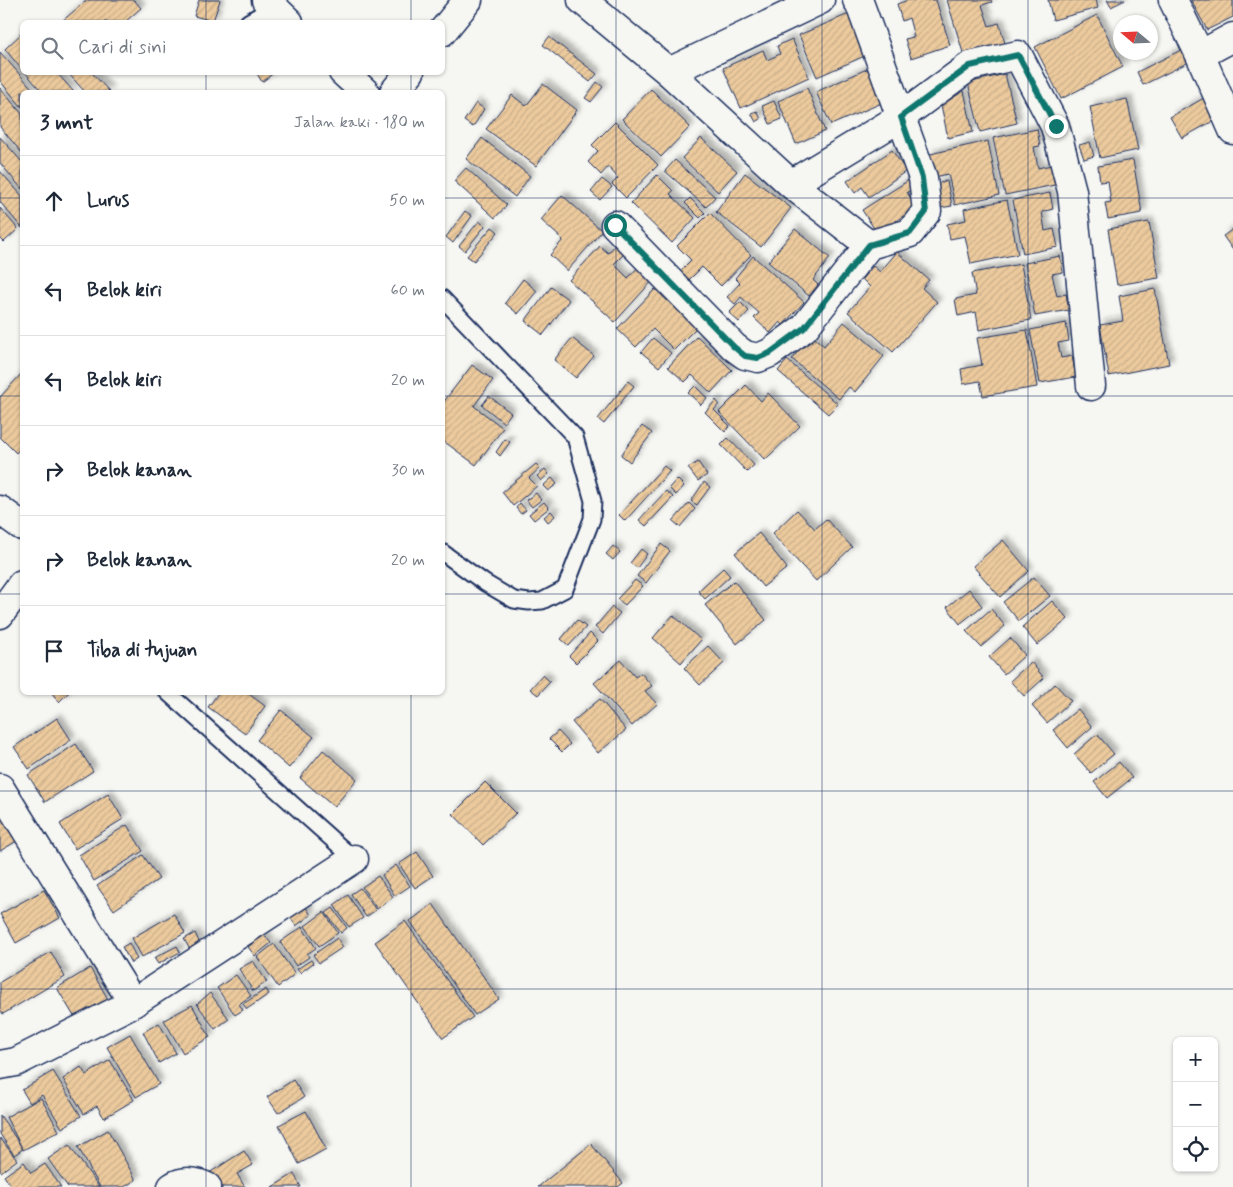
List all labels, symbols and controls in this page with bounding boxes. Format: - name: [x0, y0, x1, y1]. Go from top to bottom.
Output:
- north arrow: [1113, 15, 1158, 60]
- search box: [20, 20, 445, 75]
- icon: search: [38, 34, 66, 62]
- text: Cari di sini: [78, 35, 166, 60]
- text: 3 mnt: [40, 109, 93, 137]
- text: Jalan kaki · 180 m: [294, 112, 425, 133]
- route end: [1045, 115, 1068, 138]
- icon: ahead: [40, 187, 68, 215]
- text: Lurus: [87, 188, 129, 213]
- text: 50 m: [389, 190, 425, 211]
- route start: [604, 214, 627, 237]
- icon: left: [40, 277, 68, 305]
- text: Belok kiri: [87, 278, 162, 303]
- text: 60 m: [391, 280, 425, 301]
- icon: left: [40, 367, 68, 395]
- text: Belok kiri: [87, 368, 162, 393]
- text: 20 m: [391, 370, 425, 391]
- icon: right: [40, 457, 68, 485]
- text: Belok kanan: [87, 458, 192, 483]
- text: 30 m: [392, 460, 425, 481]
- icon: right: [40, 547, 68, 575]
- text: Belok kanan: [87, 548, 192, 573]
- text: 20 m: [391, 550, 425, 571]
- icon: arrive: [40, 637, 68, 665]
- text: Tiba di tujuan: [87, 638, 198, 663]
- map controls: [1173, 1037, 1218, 1172]
- button: +: [1173, 1037, 1218, 1082]
- button: −: [1173, 1082, 1218, 1127]
- button: locate: [1173, 1127, 1218, 1172]

